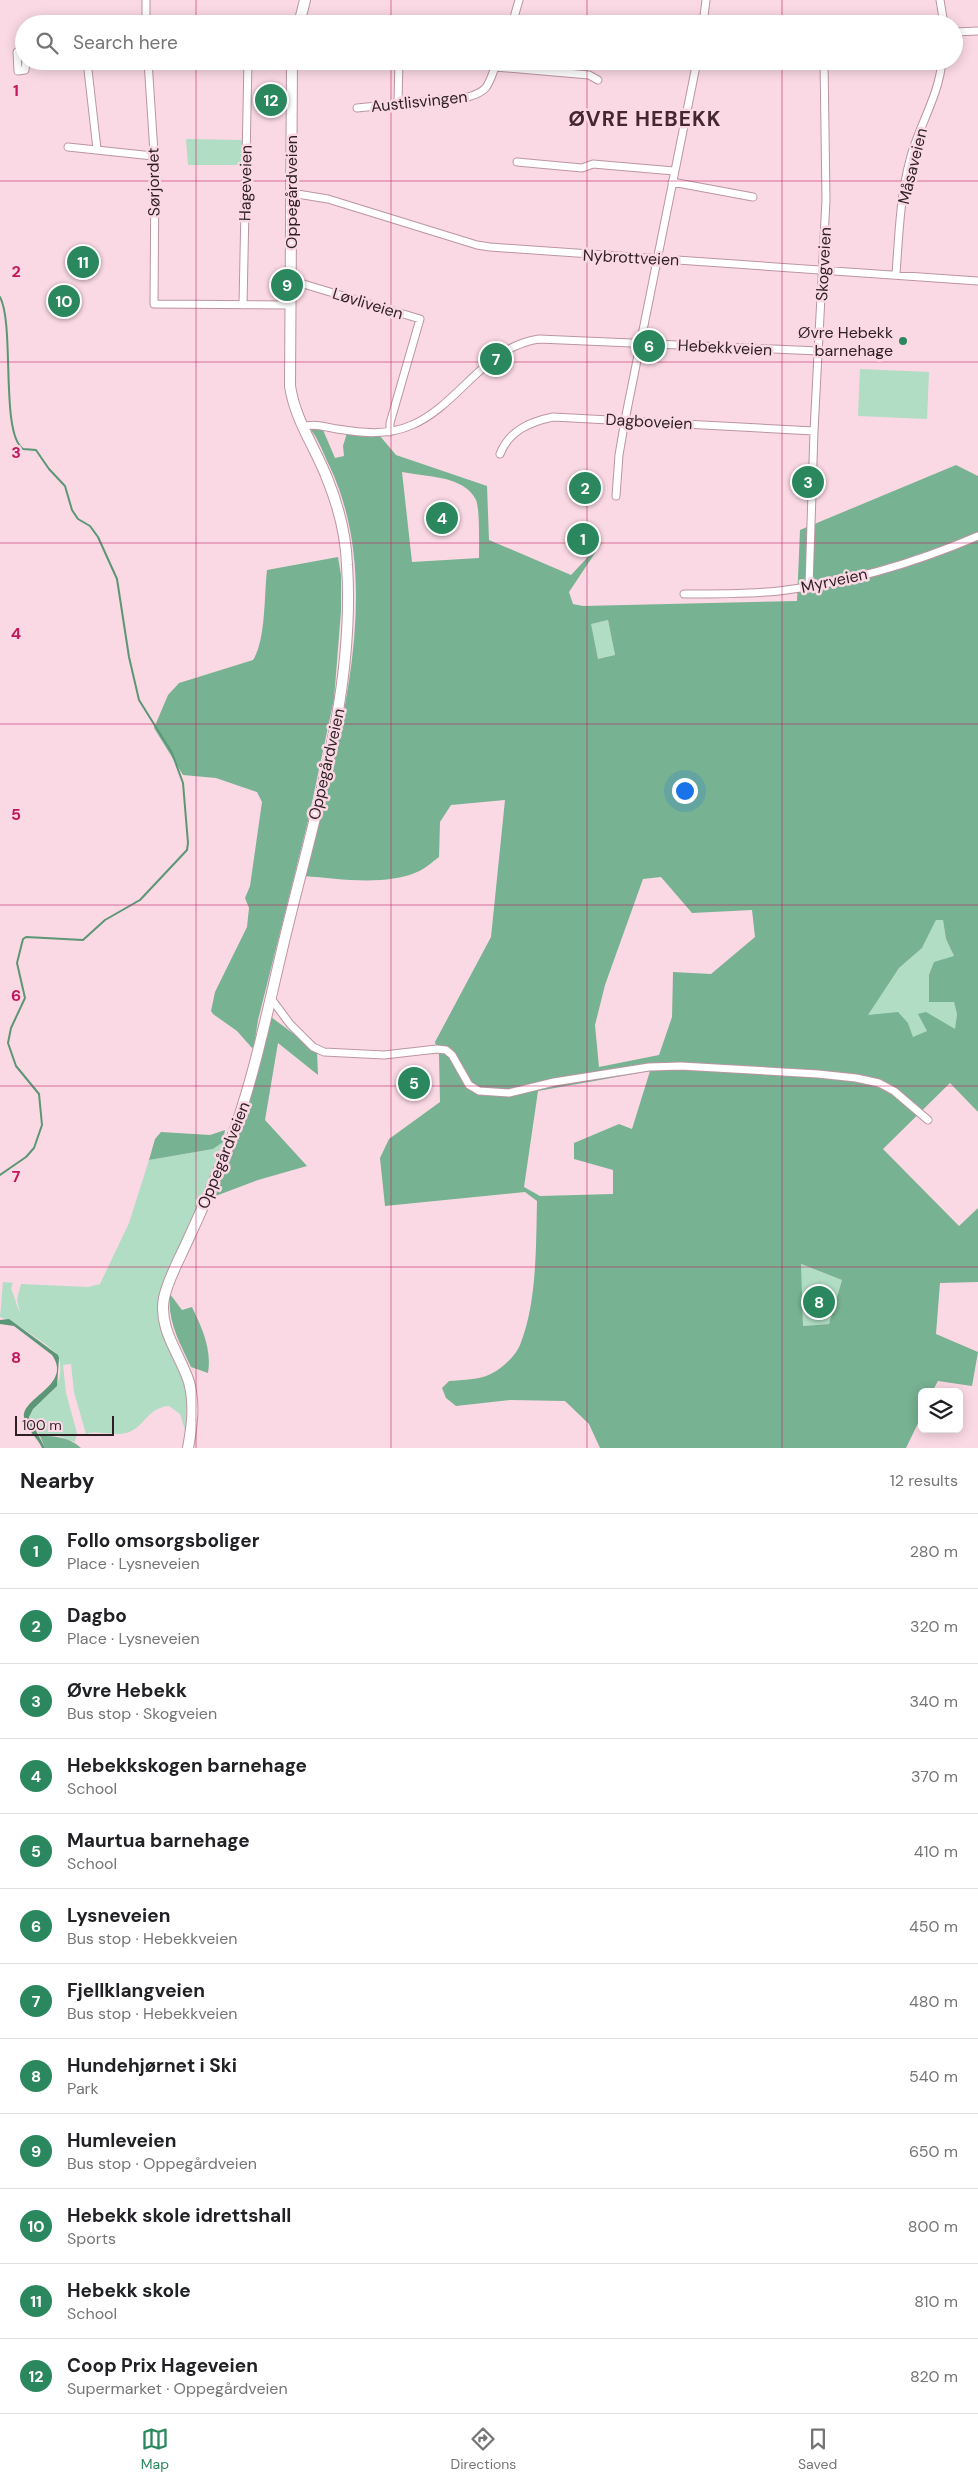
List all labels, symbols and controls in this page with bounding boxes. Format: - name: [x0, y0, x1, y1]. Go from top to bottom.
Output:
- search box: [15, 15, 963, 70]
- icon: search: [33, 29, 61, 57]
- text: Search here: [73, 30, 178, 55]
- text: 1: [13, 80, 19, 101]
- pin: 12: [255, 81, 287, 119]
- street label: Austlisvingen: [370, 86, 468, 117]
- district label: ØVRE HEBEKK: [569, 105, 721, 133]
- street label: Måsaveien: [893, 126, 932, 206]
- street label: Oppegårdveien: [281, 135, 302, 249]
- street label: Hageveien: [234, 145, 257, 221]
- street label: Sørjordet: [142, 147, 165, 217]
- street label: Skogveien: [811, 226, 836, 302]
- pin: 11: [67, 243, 99, 281]
- street label: Nybrottveien: [582, 244, 680, 271]
- text: 2: [11, 261, 21, 282]
- pin: 9: [271, 266, 303, 304]
- pin: 10: [48, 282, 80, 320]
- street label: Løvliveien: [330, 283, 406, 324]
- place label: Øvre Hebekk barnehage: [798, 322, 893, 361]
- pin: 6: [633, 327, 665, 365]
- street label: Hebekkveien: [677, 335, 773, 360]
- marker: Øvre Hebekk barnehage: [897, 335, 909, 347]
- pin: 7: [480, 340, 512, 378]
- street label: Dagboveien: [605, 409, 693, 434]
- text: 3: [11, 442, 21, 463]
- pin: 3: [792, 463, 824, 501]
- pin: 2: [569, 469, 601, 507]
- pin: 4: [426, 499, 458, 537]
- pin: 1: [567, 520, 599, 558]
- street label: Myrveien: [799, 563, 869, 598]
- text: 4: [11, 623, 21, 644]
- street label: Oppegårdveien: [303, 706, 350, 822]
- your location: [672, 778, 698, 804]
- text: 5: [11, 804, 21, 825]
- text: 6: [11, 985, 21, 1006]
- pin: 5: [398, 1064, 430, 1102]
- street label: Oppegårdveien: [192, 1098, 255, 1212]
- text: 7: [12, 1166, 21, 1187]
- pin: 8: [803, 1283, 835, 1321]
- text: 8: [11, 1347, 21, 1368]
- map controls: [918, 1388, 963, 1433]
- button: layers: [918, 1388, 963, 1433]
- scale bar: [15, 1413, 114, 1436]
- text: 100 m: [22, 1416, 62, 1434]
- text: Nearby: [20, 1467, 94, 1495]
- text: 12 results: [890, 1470, 958, 1491]
- text: Follo omsorgsboliger: [67, 1528, 259, 1553]
- text: 1: [33, 1541, 39, 1562]
- text: 280 m: [910, 1541, 958, 1562]
- text: Place · Lysneveien: [67, 1553, 200, 1574]
- text: Dagbo: [67, 1603, 127, 1628]
- text: 2: [31, 1616, 41, 1637]
- text: 320 m: [910, 1616, 958, 1637]
- text: Place · Lysneveien: [67, 1628, 200, 1649]
- text: Øvre Hebekk: [67, 1678, 187, 1703]
- text: 3: [31, 1691, 41, 1712]
- text: 340 m: [909, 1691, 958, 1712]
- text: Bus stop · Skogveien: [67, 1703, 217, 1724]
- text: Hebekkskogen barnehage: [67, 1753, 307, 1778]
- text: 4: [31, 1766, 41, 1787]
- text: 370 m: [911, 1766, 958, 1787]
- text: School: [67, 1778, 117, 1799]
- text: Maurtua barnehage: [67, 1828, 250, 1853]
- text: 5: [31, 1841, 41, 1862]
- text: 410 m: [914, 1841, 958, 1862]
- text: School: [67, 1853, 117, 1874]
- text: Lysneveien: [67, 1903, 170, 1928]
- text: 6: [31, 1916, 41, 1937]
- text: 450 m: [909, 1916, 958, 1937]
- text: Bus stop · Hebekkveien: [67, 1928, 237, 1949]
- text: Fjellklangveien: [67, 1978, 205, 2003]
- text: 7: [32, 1991, 40, 2012]
- text: 480 m: [909, 1991, 958, 2012]
- text: Bus stop · Hebekkveien: [67, 2003, 237, 2024]
- text: Hundehjørnet i Ski: [67, 2053, 237, 2078]
- text: 8: [31, 2066, 41, 2087]
- text: 540 m: [909, 2066, 958, 2087]
- text: Park: [67, 2078, 99, 2099]
- text: Humleveien: [67, 2128, 176, 2153]
- text: 9: [31, 2141, 41, 2162]
- text: 650 m: [909, 2141, 958, 2162]
- text: Bus stop · Oppegårdveien: [67, 2153, 257, 2174]
- text: Hebekk skole idrettshall: [67, 2203, 291, 2228]
- text: 10: [27, 2216, 45, 2237]
- text: 800 m: [908, 2216, 958, 2237]
- text: Sports: [67, 2228, 116, 2249]
- text: Hebekk skole: [67, 2278, 191, 2303]
- text: 11: [30, 2291, 42, 2312]
- text: 810 m: [914, 2291, 958, 2312]
- text: School: [67, 2303, 117, 2324]
- text: Coop Prix Hageveien: [67, 2353, 258, 2378]
- text: 12: [28, 2366, 44, 2387]
- text: 820 m: [910, 2366, 958, 2387]
- text: Supermarket · Oppegårdveien: [67, 2378, 288, 2399]
- tab: Map: [141, 2425, 169, 2473]
- tab: Directions: [451, 2425, 516, 2473]
- tab: Saved: [798, 2425, 837, 2473]

